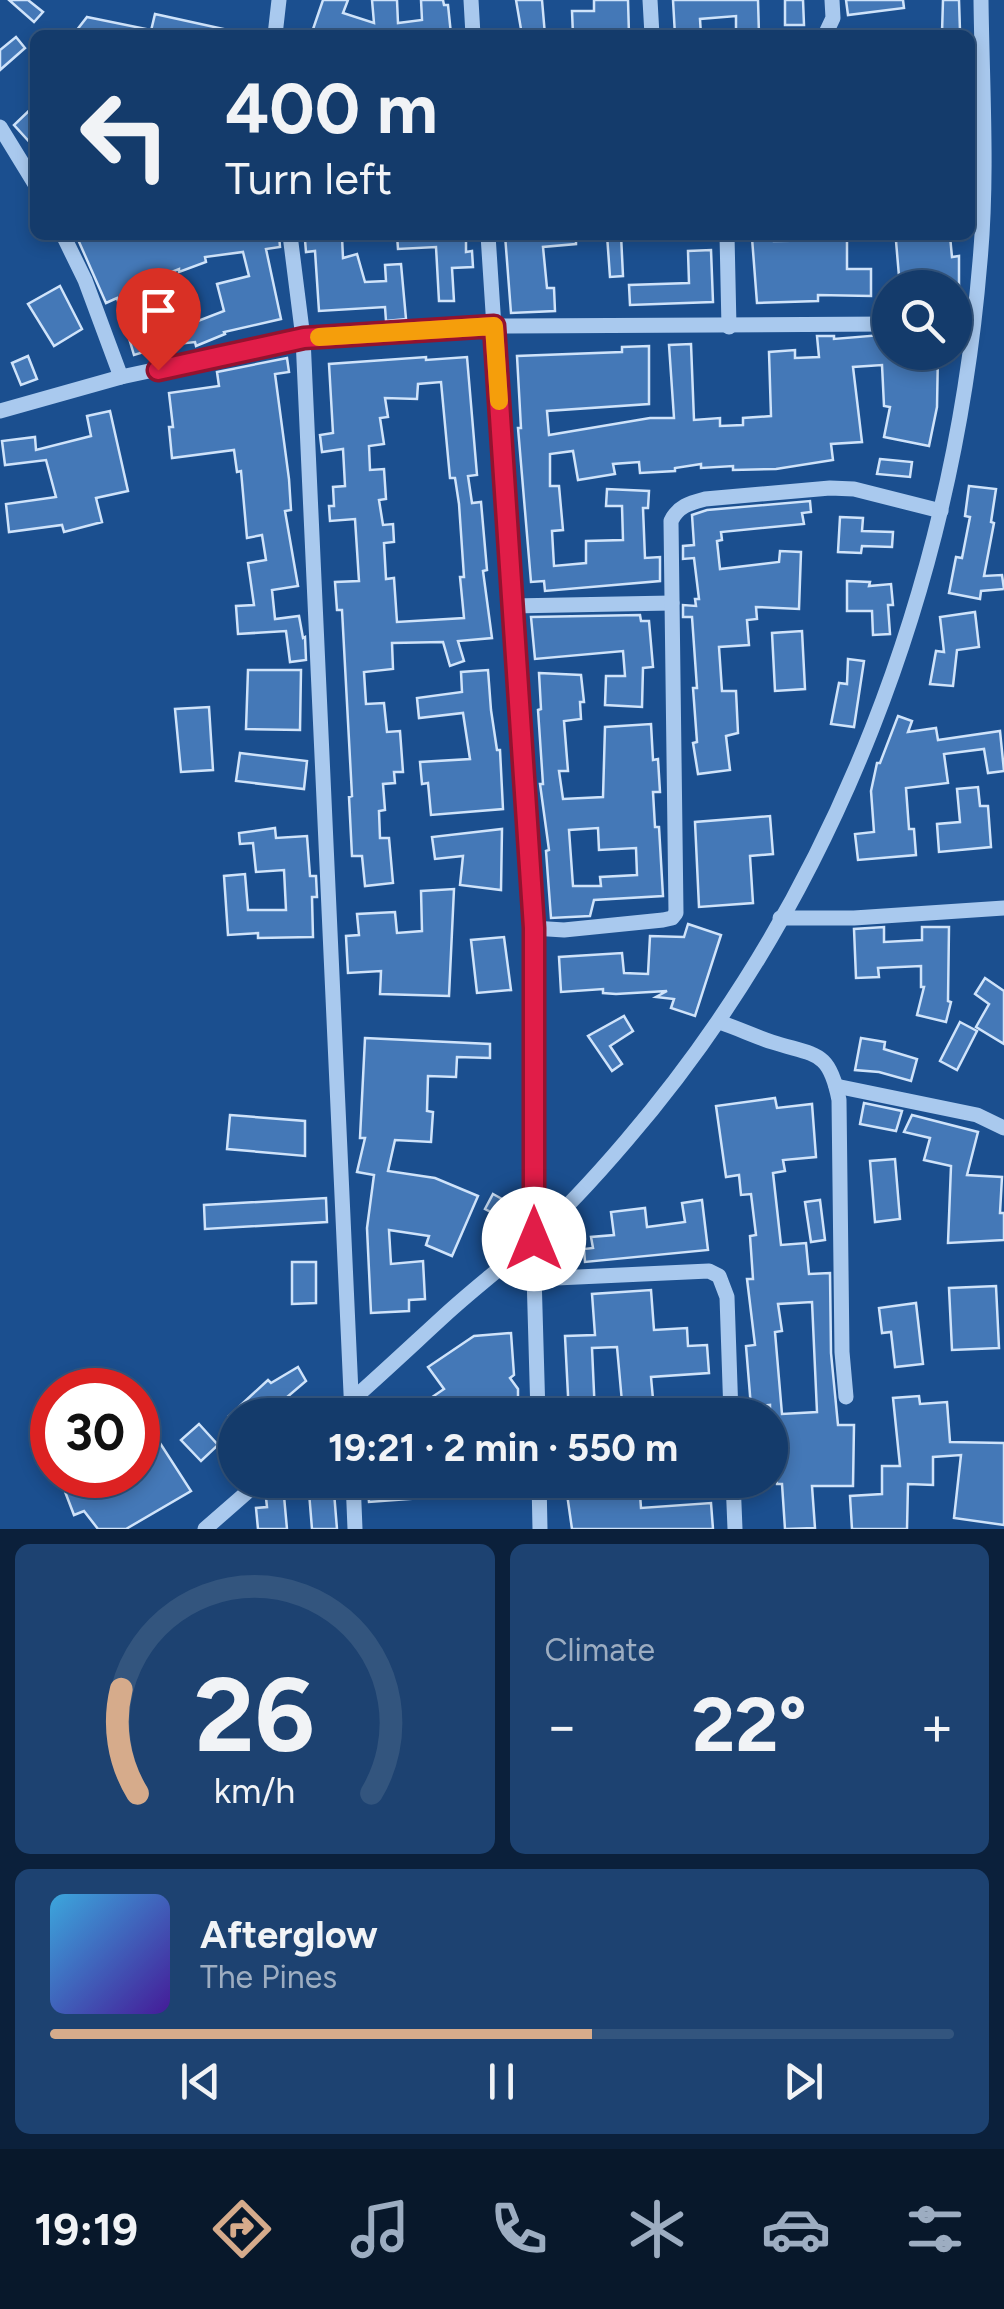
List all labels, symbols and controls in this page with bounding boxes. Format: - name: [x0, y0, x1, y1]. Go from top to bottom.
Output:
- text: 400 m: [225, 66, 438, 151]
- icon: left: [60, 70, 190, 200]
- text: Turn left: [225, 151, 392, 205]
- pin: [116, 268, 201, 371]
- map controls: [872, 270, 972, 370]
- button: search: [872, 270, 972, 370]
- icon: arrive: [131, 283, 186, 338]
- position arrow: [482, 1187, 586, 1291]
- speed limit sign: 30: [30, 1368, 160, 1498]
- text: 19:21 · 2 min · 550 m: [328, 1425, 678, 1471]
- text: Climate: [545, 1631, 655, 1669]
- text: 26: [194, 1652, 315, 1777]
- text: 22°: [692, 1680, 807, 1770]
- text: −: [545, 1693, 579, 1759]
- text: +: [920, 1693, 954, 1759]
- text: km/h: [214, 1769, 296, 1812]
- text: Afterglow: [200, 1912, 378, 1958]
- text: The Pines: [200, 1958, 337, 1996]
- icon: previous: [173, 2054, 228, 2109]
- icon: pause: [474, 2054, 529, 2109]
- icon: next: [776, 2054, 831, 2109]
- icon: directions: [207, 2194, 277, 2264]
- icon: music: [345, 2194, 415, 2264]
- icon: phone: [484, 2194, 554, 2264]
- icon: climate: [622, 2194, 692, 2264]
- icon: car: [761, 2194, 831, 2264]
- icon: filters: [900, 2194, 970, 2264]
- text: 19:19: [34, 2202, 138, 2256]

